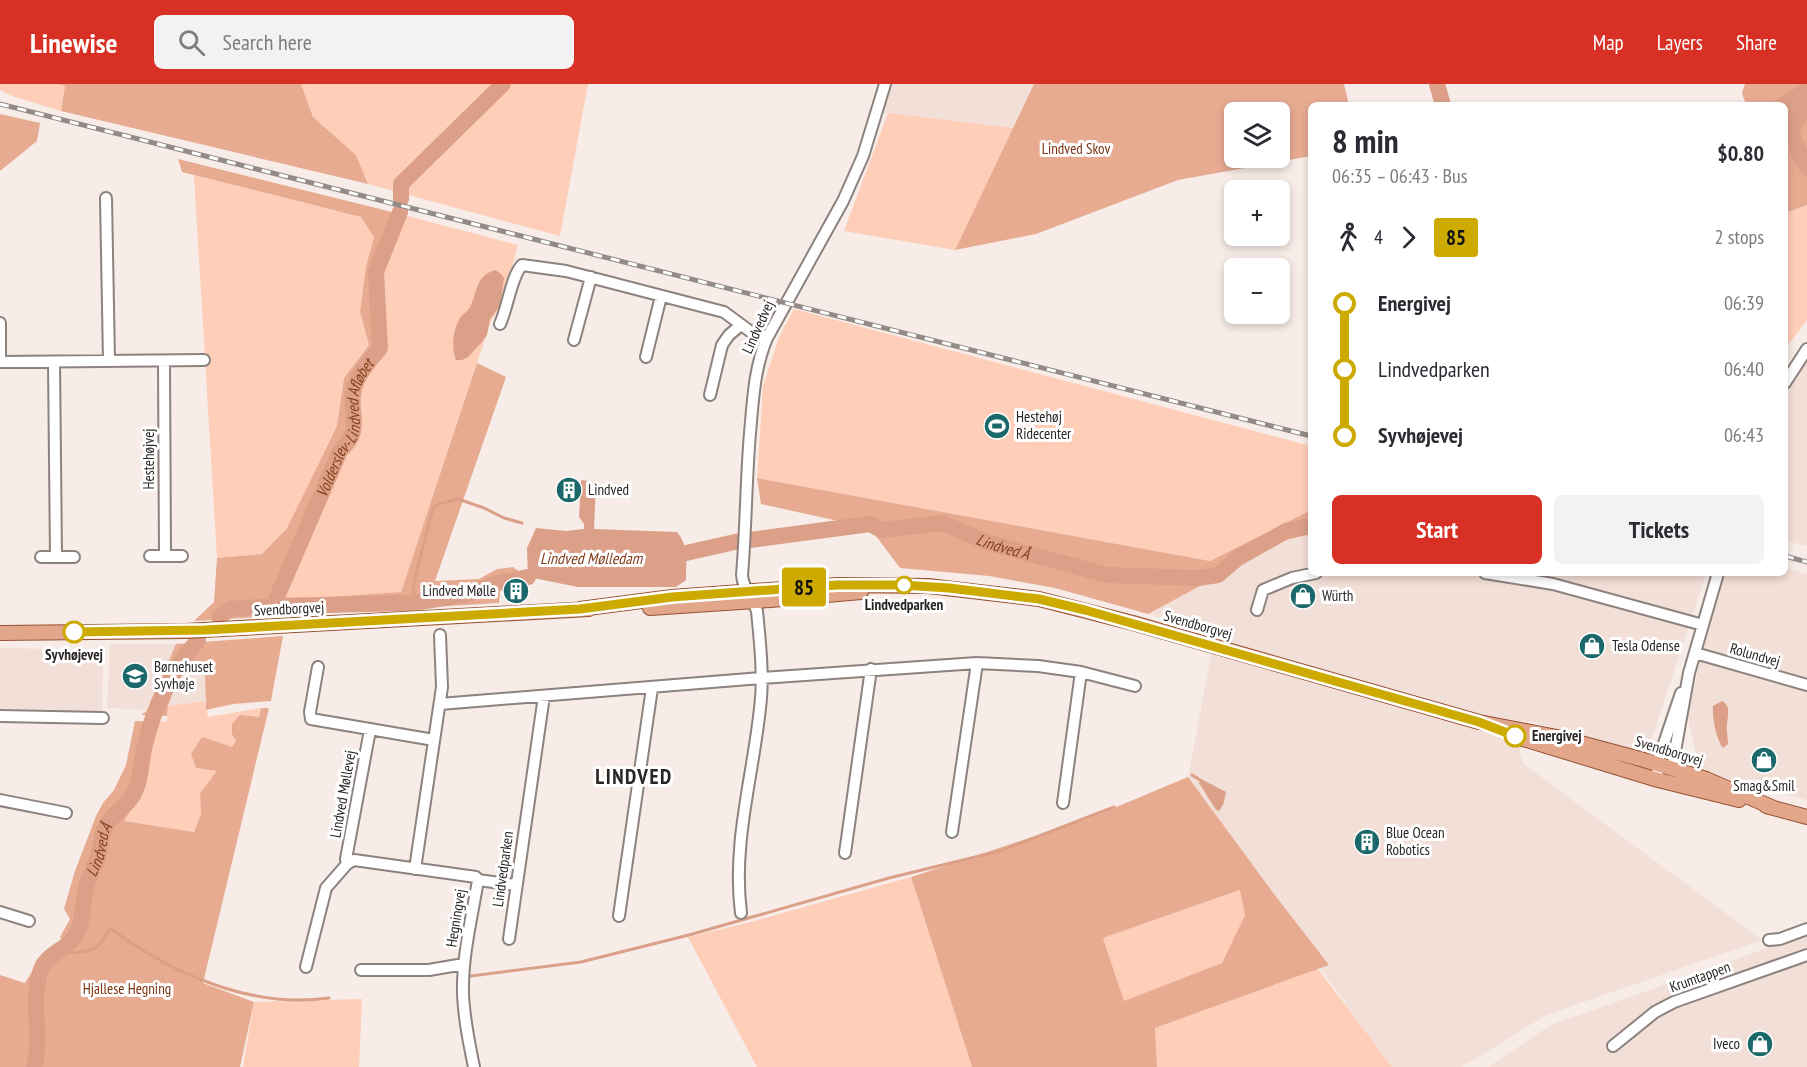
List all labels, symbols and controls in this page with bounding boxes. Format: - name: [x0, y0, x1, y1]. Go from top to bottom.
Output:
- search box: [154, 15, 574, 69]
- text: Linewise: [30, 24, 118, 61]
- icon: search: [175, 26, 208, 59]
- text: Search here: [223, 28, 312, 56]
- text: Map: [1593, 29, 1624, 56]
- text: Layers: [1657, 29, 1703, 56]
- text: Share: [1736, 29, 1777, 56]
- map controls: [1224, 102, 1290, 324]
- button: layers: [1224, 102, 1290, 168]
- text: 8 min: [1332, 119, 1399, 162]
- park label: Lindved Skov: [1042, 139, 1110, 158]
- text: $0.80: [1717, 139, 1764, 167]
- text: 06:35 – 06:43 · Bus: [1332, 163, 1467, 189]
- button: +: [1224, 180, 1290, 246]
- icon: walk: [1332, 221, 1365, 254]
- icon: forward: [1392, 221, 1425, 254]
- text: 4: [1374, 224, 1383, 250]
- text: 85: [1446, 224, 1466, 251]
- text: 2 stops: [1715, 224, 1764, 250]
- button: −: [1224, 258, 1290, 324]
- text: Energivej: [1378, 289, 1451, 317]
- text: 06:39: [1724, 290, 1764, 316]
- street label: Lindvedvej: [737, 297, 778, 356]
- water label: Volderslev-Lindved Afløbet: [311, 353, 379, 500]
- text: Lindvedparken: [1378, 355, 1490, 383]
- text: 06:40: [1724, 356, 1764, 382]
- place label: Hestehøj Ridecenter: [1016, 407, 1072, 443]
- sports icon: Hestehøj Ridecenter: [982, 411, 1012, 441]
- text: Syvhøjevej: [1378, 421, 1463, 449]
- text: 06:43: [1724, 422, 1764, 448]
- street label: Hestehøjvej: [139, 428, 158, 490]
- building icon: Lindved: [554, 475, 584, 505]
- place label: Lindved: [588, 480, 629, 499]
- button: Start: [1332, 495, 1542, 564]
- button: Tickets: [1554, 495, 1764, 564]
- water label: Lindved Å: [973, 529, 1033, 564]
- water label: Lindved Mølledam: [540, 548, 644, 568]
- line badge: 85: [777, 568, 831, 606]
- text: 85: [794, 574, 814, 601]
- building icon: Lindved Mølle: [501, 576, 531, 606]
- marker: Lindvedparken: [895, 576, 913, 594]
- place label: Lindved Mølle: [422, 581, 496, 600]
- shop icon: Würth: [1288, 581, 1318, 611]
- place label: Würth: [1322, 586, 1353, 605]
- place label: Lindvedparken: [865, 595, 944, 614]
- street label: Svendborgvej: [253, 597, 325, 620]
- street label: Svendborgvej: [1162, 606, 1235, 643]
- marker: Syvhøjevej: [63, 621, 85, 643]
- shop icon: Tesla Odense: [1577, 631, 1607, 661]
- place label: Tesla Odense: [1612, 636, 1680, 655]
- street label: Rolundvej: [1728, 638, 1782, 671]
- place label: Syvhøjevej: [45, 645, 103, 664]
- place label: Børnehuset Syvhøje: [154, 657, 213, 693]
- school or university icon: Børnehuset Syvhøje: [120, 661, 150, 691]
- marker: Energivej: [1504, 725, 1526, 747]
- place label: Energivej: [1532, 726, 1582, 745]
- street label: Svendborgvej: [1633, 731, 1706, 770]
- shop icon: Smag&Smil: [1749, 745, 1779, 775]
- street label: Lindved Møllevej: [325, 749, 360, 839]
- district label: LINDVED: [595, 763, 673, 790]
- place label: Smag&Smil: [1733, 776, 1795, 795]
- water label: Lindved Å: [81, 818, 117, 880]
- place label: Blue Ocean Robotics: [1386, 823, 1445, 859]
- building icon: Blue Ocean Robotics: [1352, 827, 1382, 857]
- street label: Lindvedparken: [488, 830, 517, 908]
- street label: Hegningvej: [442, 887, 469, 948]
- street label: Krumtappen: [1667, 957, 1733, 996]
- park label: Hjallese Hegning: [83, 979, 171, 998]
- shop icon: Iveco: [1745, 1029, 1775, 1059]
- place label: Iveco: [1713, 1034, 1740, 1053]

